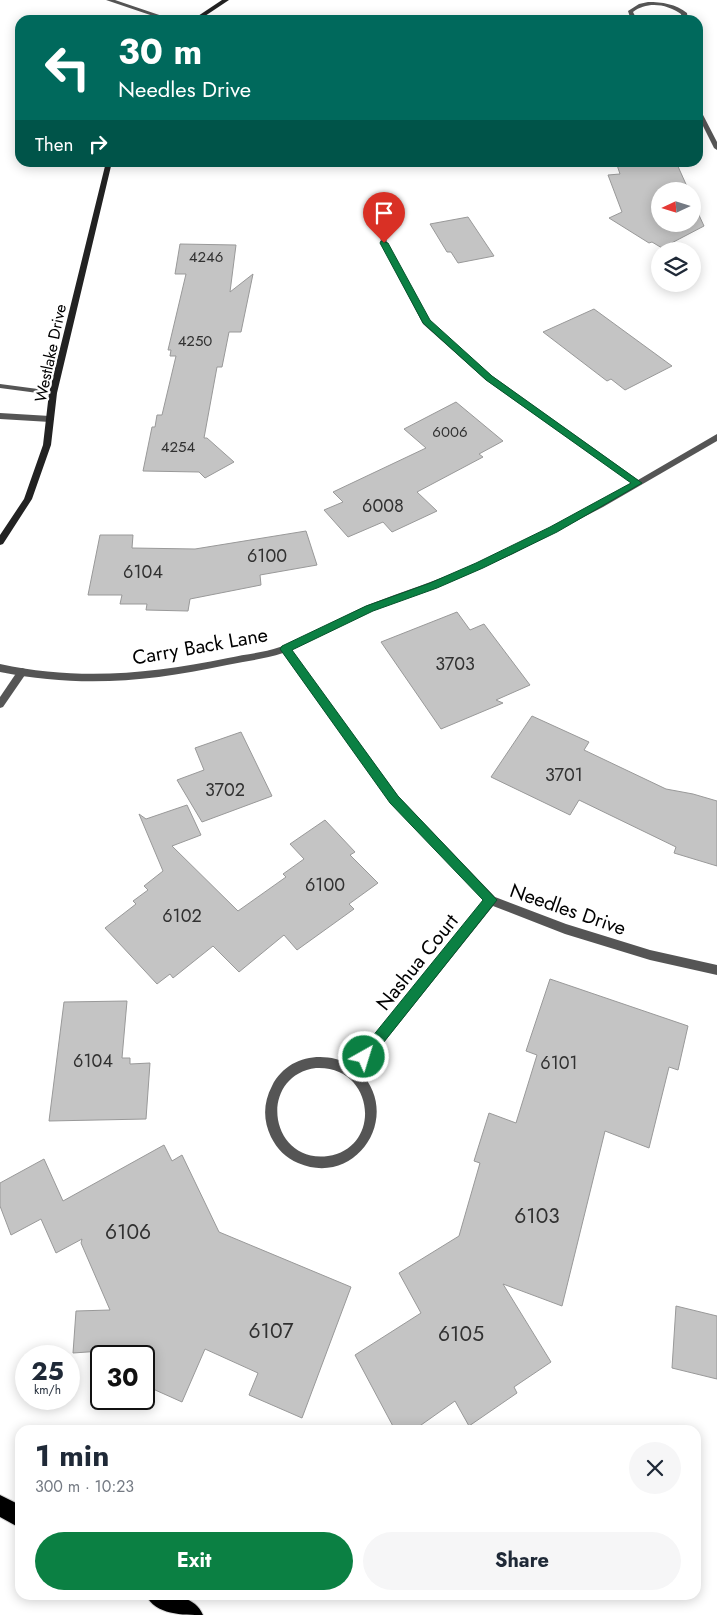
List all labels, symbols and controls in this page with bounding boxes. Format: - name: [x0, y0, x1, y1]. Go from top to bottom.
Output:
- text: 30 m: [118, 27, 202, 77]
- icon: left: [35, 35, 100, 100]
- text: Needles Drive: [118, 73, 251, 105]
- icon: right: [84, 130, 112, 158]
- text: Then: [35, 131, 74, 158]
- north arrow: [651, 182, 701, 232]
- map controls: [651, 182, 701, 292]
- pin: [363, 192, 405, 243]
- icon: arrive: [370, 199, 398, 227]
- button: layers: [651, 242, 701, 292]
- house number: 4246: [189, 246, 223, 268]
- street label: Westlake Drive: [29, 302, 72, 404]
- house number: 4250: [178, 330, 212, 352]
- house number: 6006: [432, 421, 468, 443]
- house number: 4254: [161, 436, 195, 458]
- house number: 6008: [362, 493, 404, 519]
- house number: 6100: [247, 543, 287, 569]
- house number: 6104: [123, 559, 163, 585]
- street label: Carry Back Lane: [130, 620, 270, 673]
- house number: 3703: [435, 651, 475, 677]
- house number: 3701: [545, 762, 583, 788]
- house number: 3702: [205, 777, 245, 803]
- house number: 6100: [305, 872, 345, 898]
- street label: Needles Drive: [506, 876, 630, 943]
- house number: 6102: [162, 903, 202, 929]
- street label: Nashua Court: [369, 908, 465, 1017]
- position arrow: [337, 1030, 389, 1082]
- house number: 6104: [73, 1048, 113, 1074]
- house number: 6101: [540, 1050, 578, 1076]
- house number: 6103: [514, 1201, 560, 1231]
- house number: 6106: [105, 1217, 151, 1247]
- house number: 6107: [248, 1316, 294, 1346]
- house number: 6105: [438, 1319, 484, 1349]
- speed limit sign: 30: [90, 1345, 155, 1410]
- text: 25: [31, 1353, 64, 1389]
- text: km/h: [34, 1381, 61, 1399]
- text: 1 min: [35, 1434, 109, 1477]
- button: close: [629, 1442, 681, 1494]
- text: 300 m · 10:23: [35, 1475, 134, 1498]
- button: Exit: [35, 1532, 353, 1590]
- button: Share: [363, 1532, 681, 1590]

